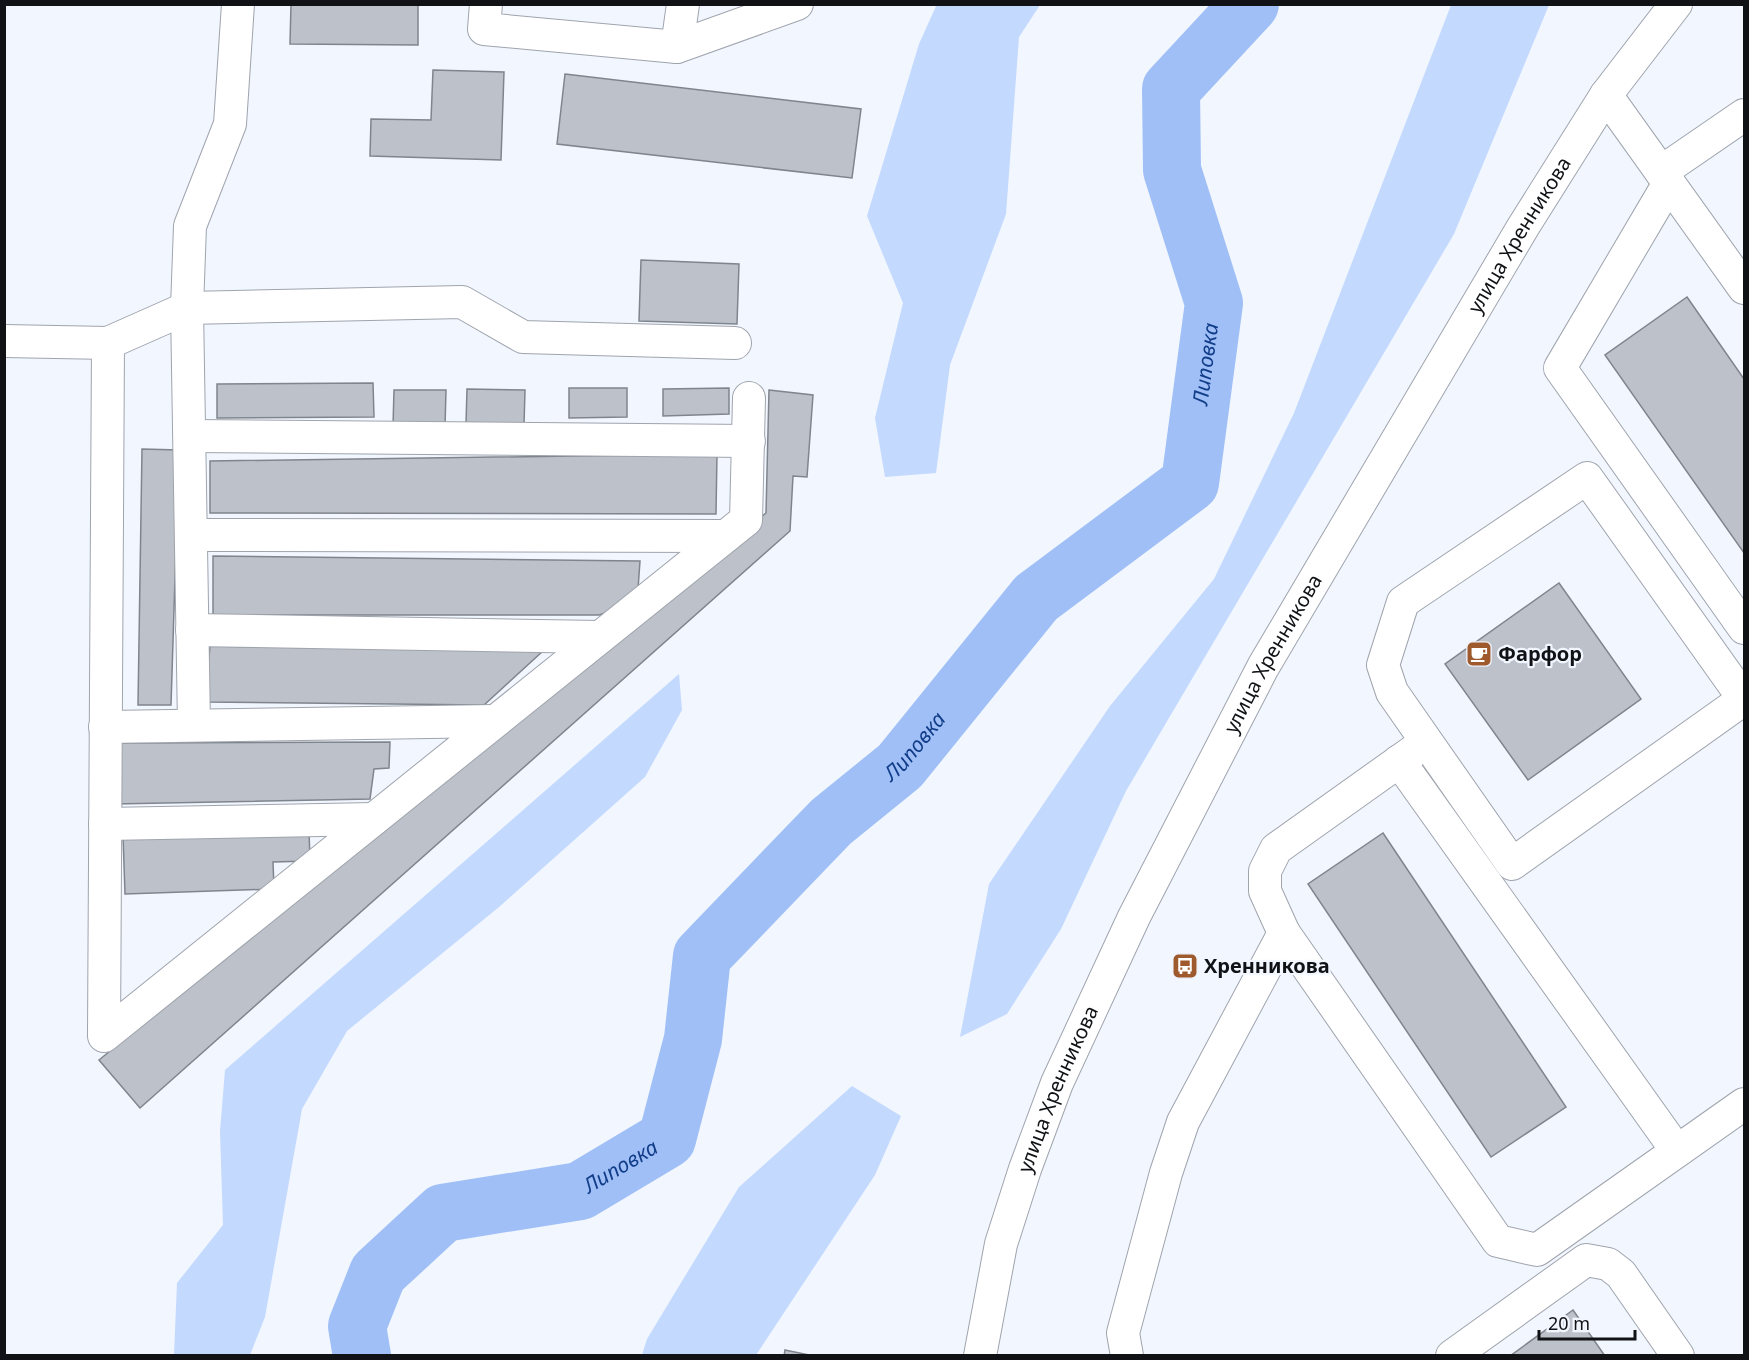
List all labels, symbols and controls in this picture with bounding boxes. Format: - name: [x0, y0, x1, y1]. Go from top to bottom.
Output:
- street label: улица Хренникова: [1461, 152, 1577, 318]
- water label: Липовка: [1185, 321, 1224, 408]
- street label: улица Хренникова: [1217, 569, 1328, 738]
- cafe icon: Фарфор: [1464, 639, 1494, 669]
- place label: Фарфор: [1498, 640, 1582, 667]
- water label: Липовка: [877, 705, 951, 787]
- bus stop icon: Хренникова: [1170, 951, 1200, 981]
- place label: Хренникова: [1204, 952, 1330, 979]
- street label: улица Хренникова: [1011, 1001, 1104, 1176]
- water label: Липовка: [577, 1133, 663, 1200]
- scale bar: [1539, 1303, 1635, 1341]
- text: 20 m: [1548, 1311, 1590, 1335]

